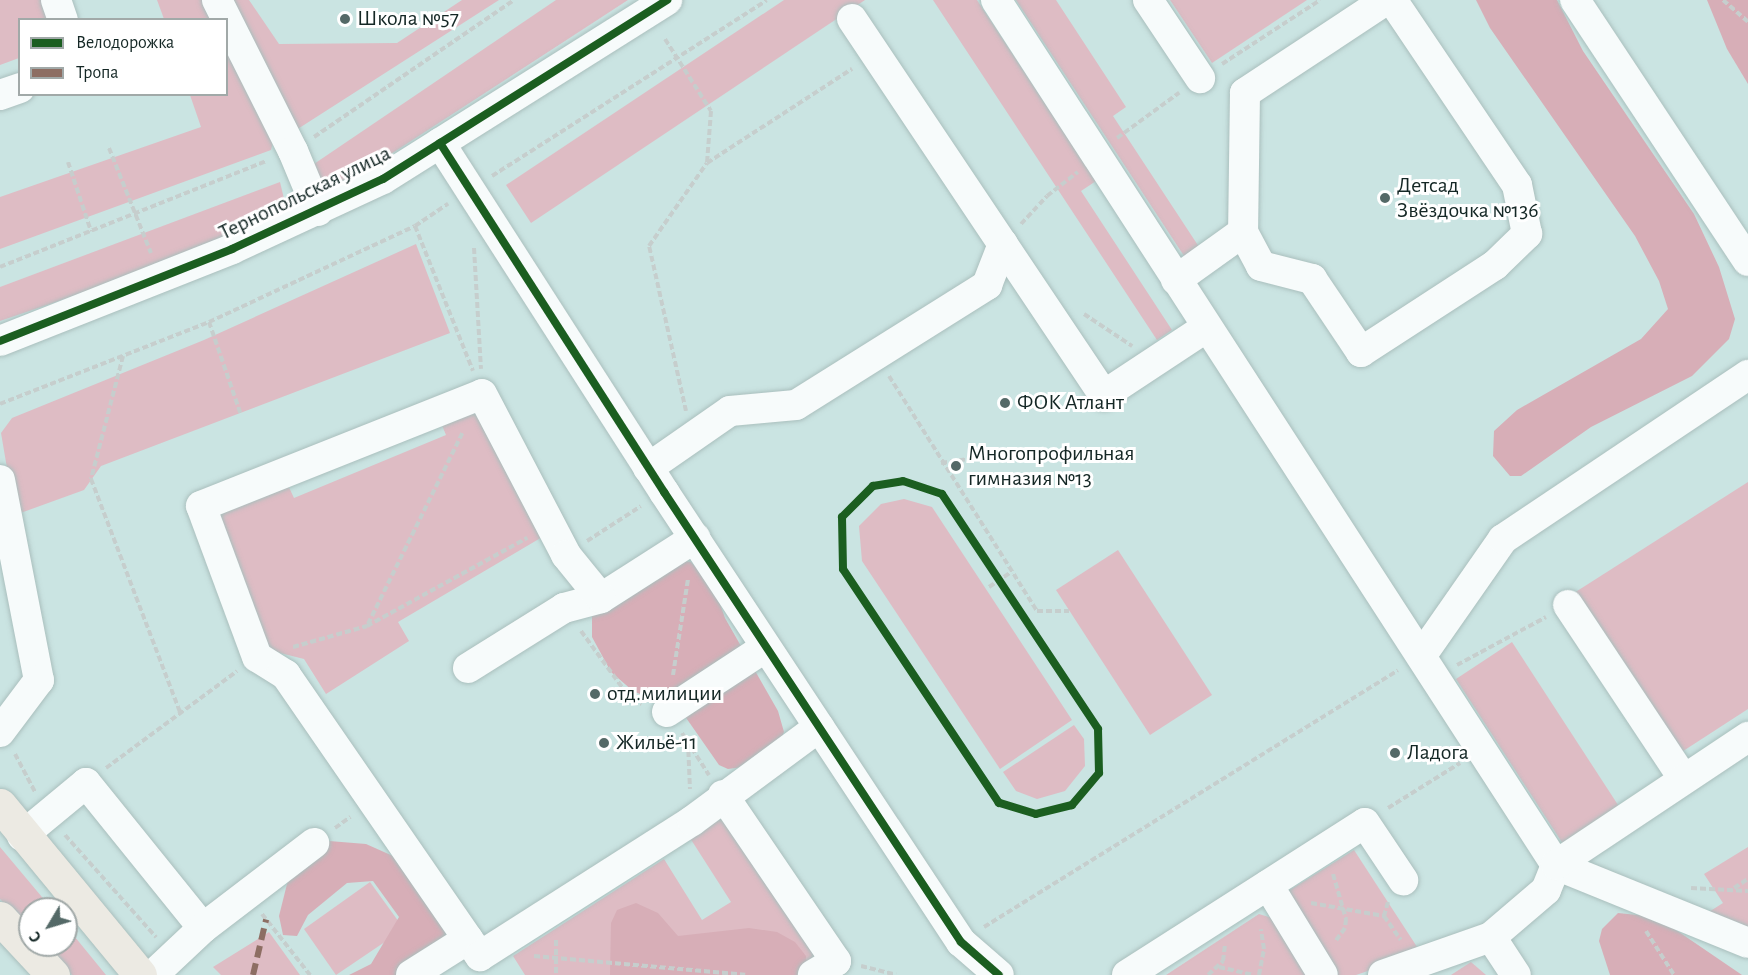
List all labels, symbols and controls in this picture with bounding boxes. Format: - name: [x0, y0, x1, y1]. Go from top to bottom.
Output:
- place label: Школа №57: [357, 6, 459, 32]
- marker: Школа №57: [338, 12, 352, 26]
- legend: [18, 18, 228, 96]
- text: Велодорожка: [76, 34, 174, 52]
- text: Тропа: [76, 64, 119, 82]
- street label: Тернопольская улица: [215, 140, 395, 246]
- place label: Детсад Звёздочка №136: [1397, 172, 1539, 224]
- marker: Детсад Звёздочка №136: [1378, 191, 1392, 205]
- place label: ФОК Атлант: [1017, 390, 1124, 416]
- marker: ФОК Атлант: [998, 396, 1012, 410]
- place label: Многопрофильная гимназия №13: [968, 440, 1135, 492]
- marker: Многопрофильная гимназия №13: [949, 459, 963, 473]
- place label: отд.милиции: [607, 681, 722, 707]
- marker: отд.милиции: [588, 687, 602, 701]
- place label: Жильё-11: [616, 730, 697, 756]
- marker: Жильё-11: [597, 736, 611, 750]
- place label: Ладога: [1407, 740, 1469, 766]
- marker: Ладога: [1388, 746, 1402, 760]
- north arrow: [18, 897, 78, 957]
- text: С: [26, 928, 44, 945]

